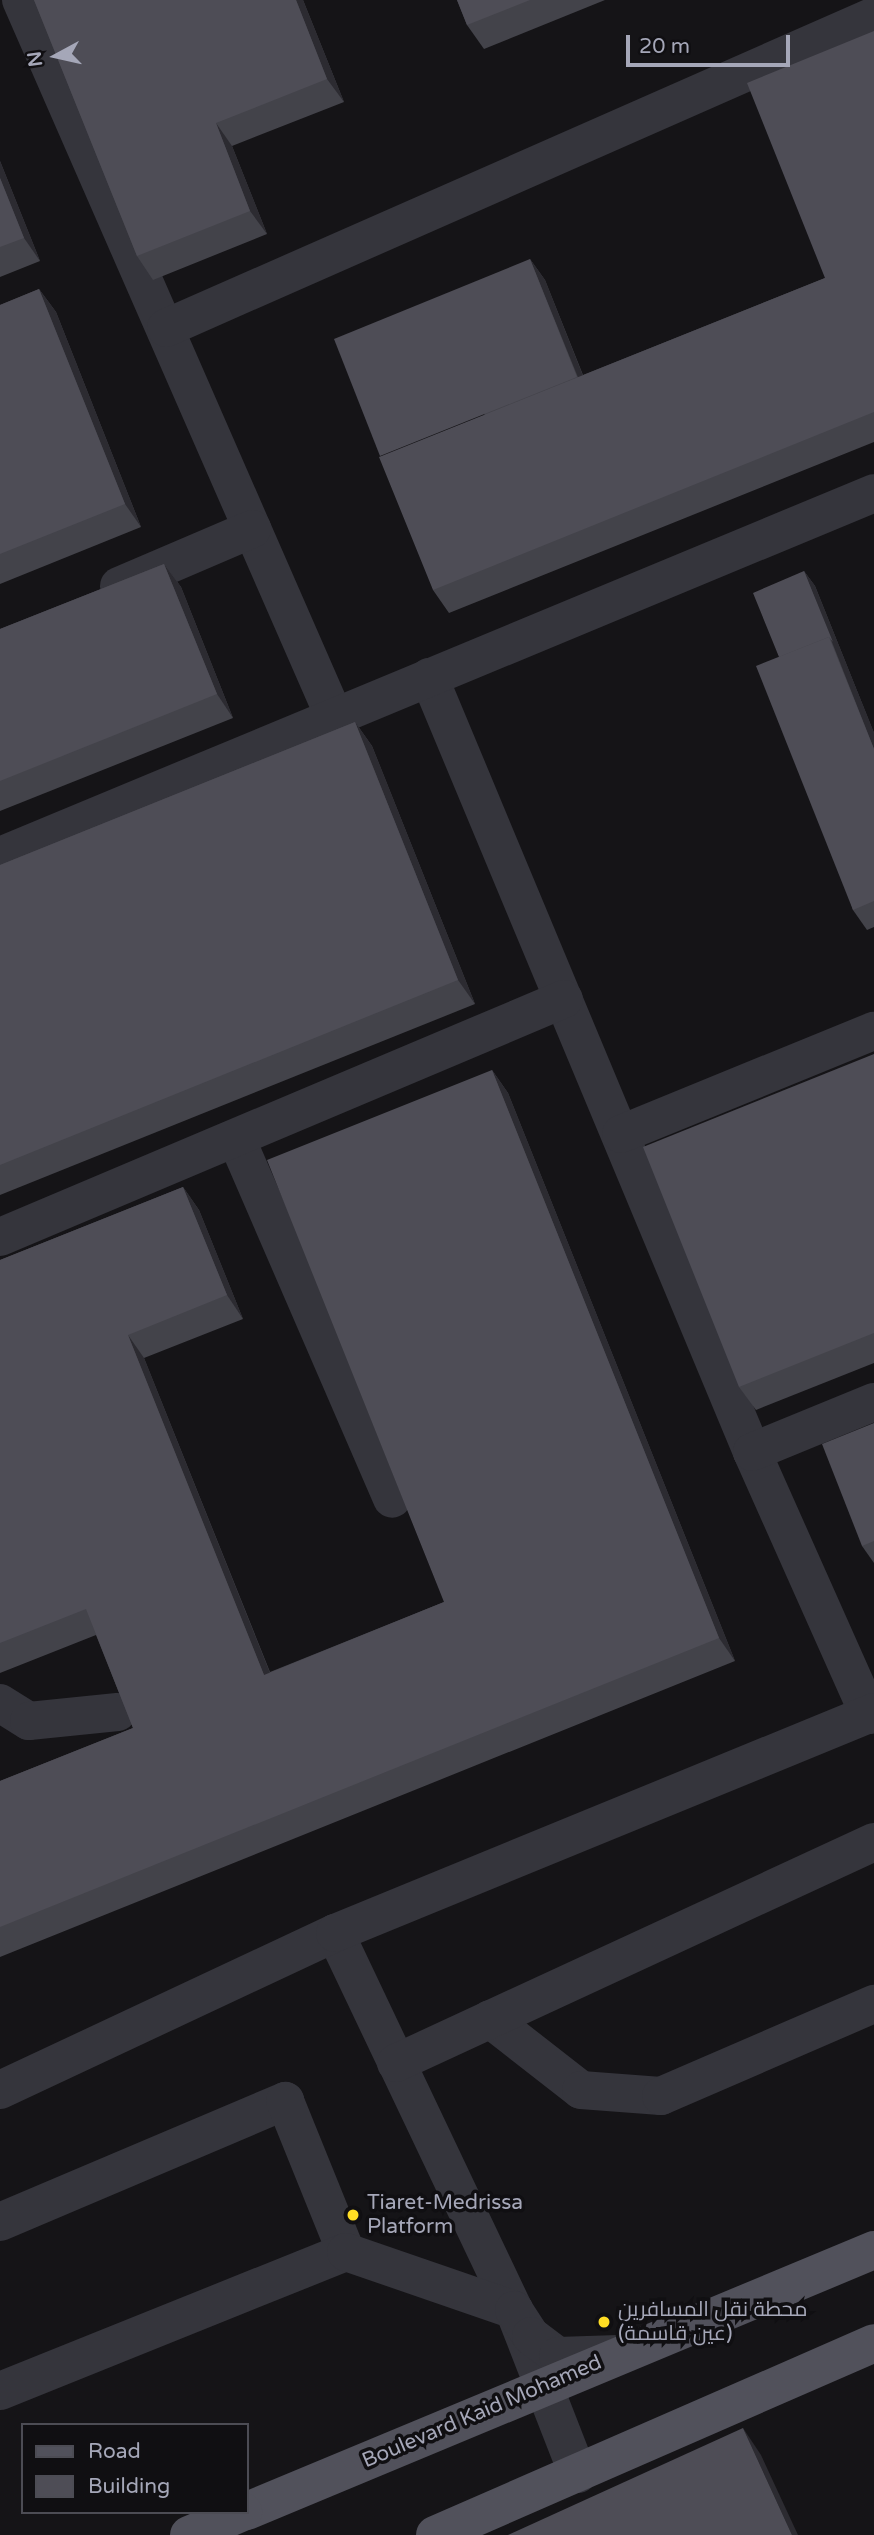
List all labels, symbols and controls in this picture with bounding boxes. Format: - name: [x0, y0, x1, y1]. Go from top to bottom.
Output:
- north arrow: [21, 21, 91, 91]
- scale bar: [629, 21, 794, 65]
- text: 20 m: [639, 34, 690, 59]
- text: N: [23, 50, 47, 68]
- place label: Tiaret-Medrissa Platform: [367, 2190, 523, 2240]
- marker: Tiaret-Medrissa Platform: [345, 2207, 361, 2223]
- place label: محطة نقل المسافرين (عين قاسمة): [618, 2297, 808, 2347]
- marker: محطة نقل المسافرين (عين قاسمة): [596, 2314, 612, 2330]
- street label: Boulevard Kaid Mohamed: [358, 2350, 606, 2474]
- legend: [21, 2423, 248, 2514]
- text: Road: [88, 2439, 141, 2464]
- text: Building: [88, 2474, 170, 2499]

